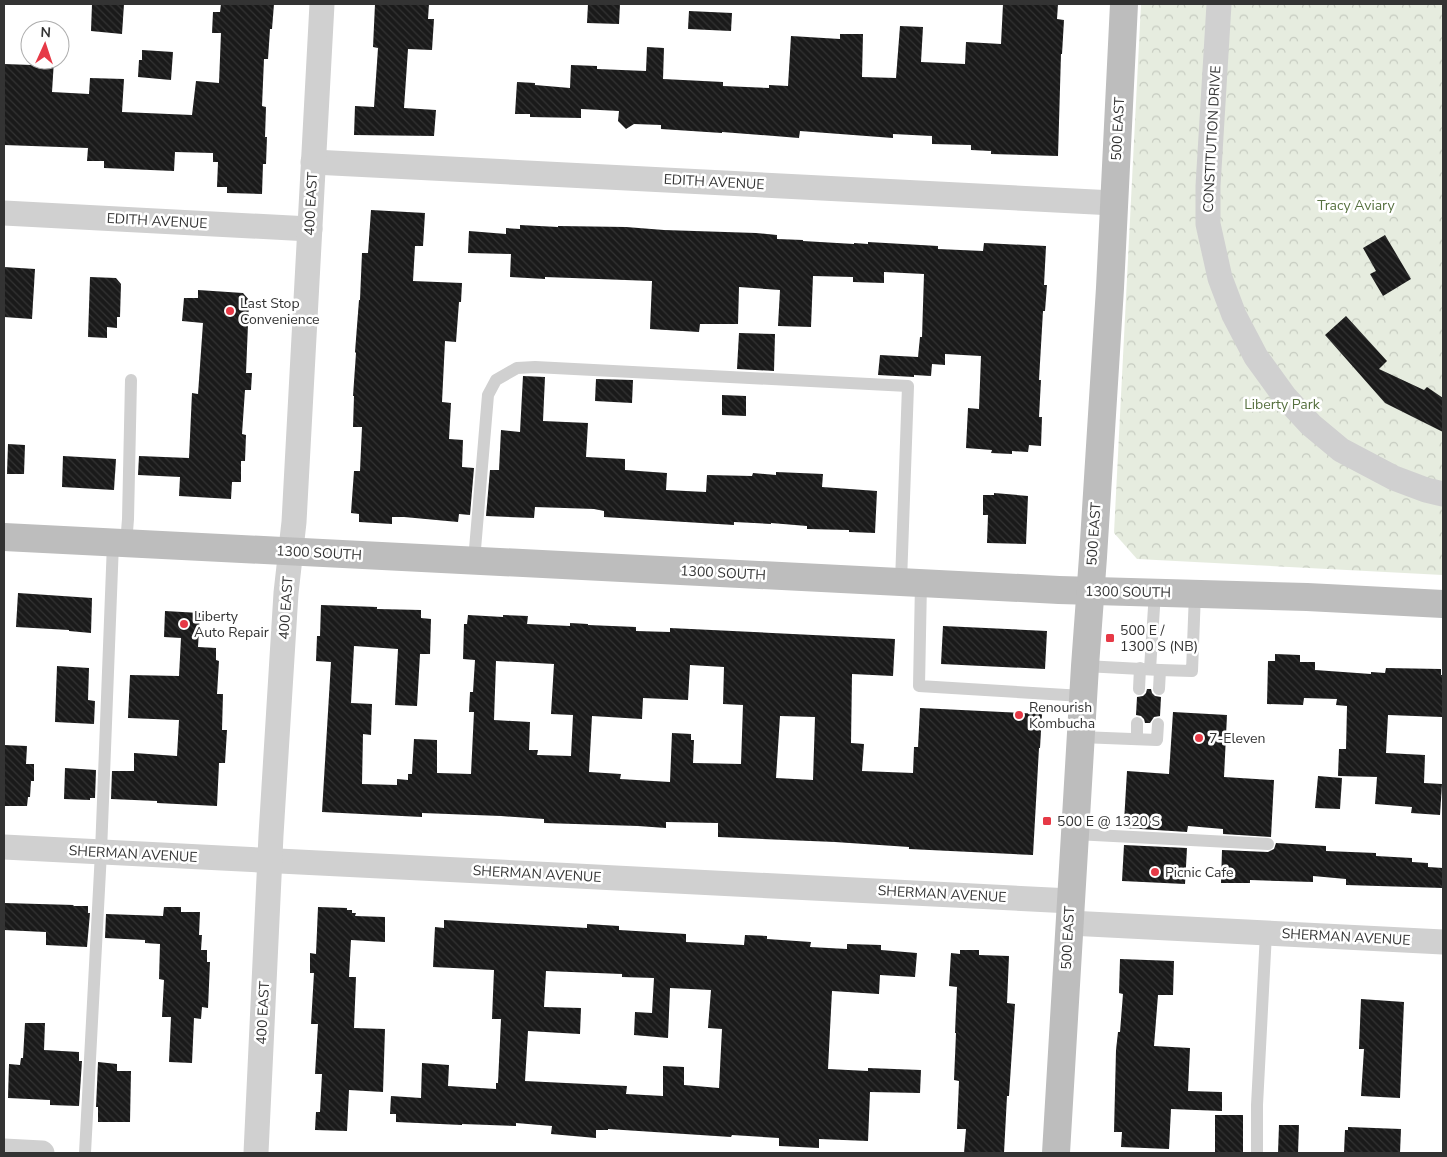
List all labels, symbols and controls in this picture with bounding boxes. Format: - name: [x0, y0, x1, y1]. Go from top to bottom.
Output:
- north arrow: [20, 20, 70, 70]
- text: N: [40, 23, 51, 42]
- street label: CONSTITUTION DRIVE: [1199, 65, 1225, 213]
- street label: 500 EAST: [1107, 96, 1129, 161]
- street label: EDITH AVENUE: [663, 170, 765, 194]
- street label: 400 EAST: [300, 171, 322, 236]
- park label: Tracy Aviary: [1317, 196, 1395, 215]
- street label: EDITH AVENUE: [106, 209, 208, 233]
- place label: Last Stop Convenience: [240, 294, 320, 329]
- marker: Last Stop Convenience: [224, 305, 236, 317]
- park label: Liberty Park: [1244, 395, 1321, 414]
- street label: 500 EAST: [1082, 501, 1106, 566]
- street label: 1300 SOUTH: [276, 541, 362, 565]
- street label: 1300 SOUTH: [680, 561, 766, 585]
- street label: 400 EAST: [274, 575, 298, 640]
- street label: 1300 SOUTH: [1085, 582, 1171, 602]
- place label: Liberty Auto Repair: [194, 607, 269, 642]
- marker: Liberty Auto Repair: [178, 618, 190, 630]
- place label: 500 E / 1300 S (NB): [1120, 621, 1198, 656]
- marker: 500 E / 1300 S (NB): [1104, 632, 1116, 644]
- place label: Renourish Kombucha: [1029, 698, 1095, 733]
- marker: Renourish Kombucha: [1013, 709, 1025, 721]
- place label: 7-Eleven: [1209, 729, 1265, 748]
- marker: 7-Eleven: [1193, 732, 1205, 744]
- place label: 500 E @ 1320 S: [1057, 812, 1161, 831]
- marker: 500 E @ 1320 S: [1041, 815, 1053, 827]
- street label: SHERMAN AVENUE: [68, 841, 198, 867]
- street label: SHERMAN AVENUE: [472, 861, 602, 887]
- place label: Picnic Cafe: [1165, 863, 1233, 882]
- marker: Picnic Cafe: [1149, 866, 1161, 878]
- street label: SHERMAN AVENUE: [877, 881, 1007, 907]
- street label: 500 EAST: [1057, 905, 1079, 970]
- street label: SHERMAN AVENUE: [1281, 924, 1411, 950]
- street label: 400 EAST: [252, 980, 274, 1045]

